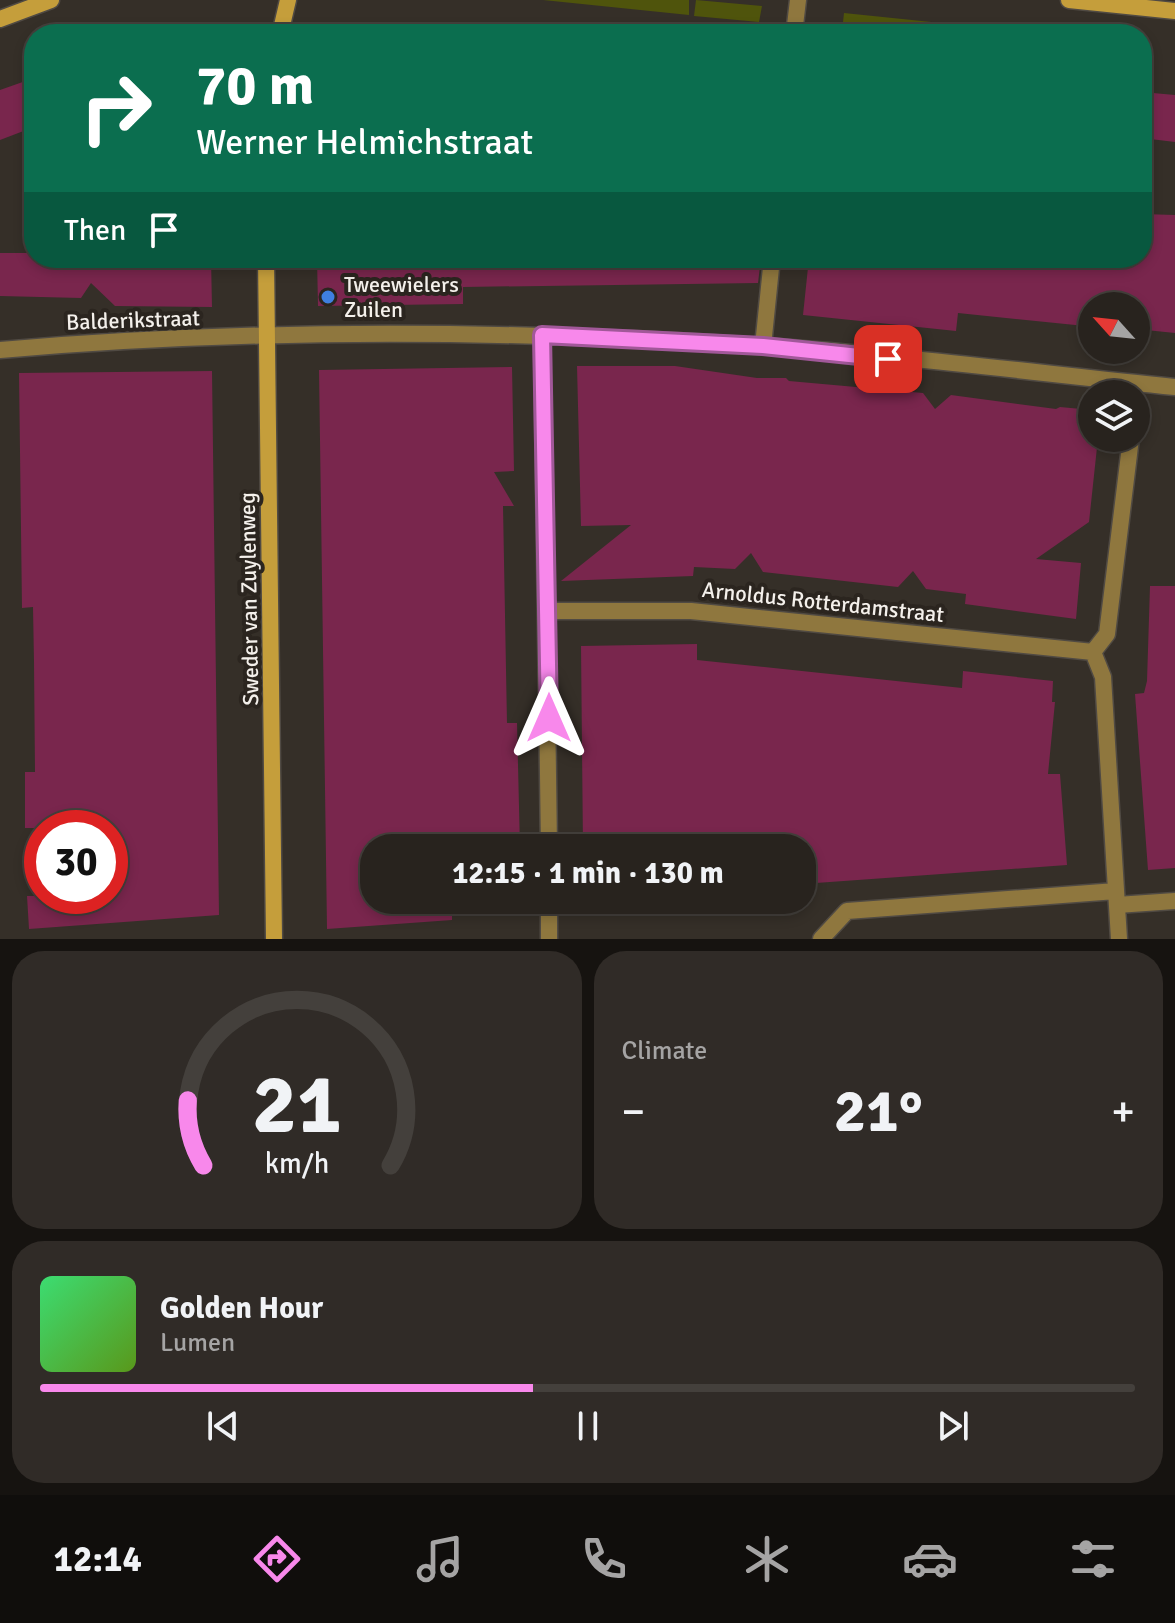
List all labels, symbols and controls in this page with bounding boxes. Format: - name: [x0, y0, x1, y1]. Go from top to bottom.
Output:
- text: 70 m: [196, 51, 314, 120]
- icon: right: [64, 56, 168, 160]
- text: Werner Helmichstraat: [196, 120, 533, 165]
- icon: arrive: [142, 208, 186, 252]
- text: Then: [64, 212, 126, 249]
- place label: Tweewielers Zuilen: [344, 271, 459, 323]
- marker: Tweewielers Zuilen: [319, 288, 337, 306]
- north arrow: [1078, 292, 1150, 364]
- map controls: [1078, 292, 1150, 452]
- street label: Balderikstraat: [66, 304, 201, 336]
- pin: [854, 325, 922, 393]
- icon: arrive: [866, 337, 910, 381]
- button: layers: [1078, 380, 1150, 452]
- street label: Sweder van Zuylenweg: [234, 492, 264, 706]
- street label: Arnoldus Rotterdamstraat: [701, 576, 946, 628]
- position arrow: [507, 676, 591, 760]
- speed limit sign: 30: [24, 810, 128, 914]
- text: 12:15 · 1 min · 130 m: [452, 855, 724, 892]
- text: Climate: [622, 1035, 707, 1067]
- text: 21: [252, 1054, 342, 1156]
- text: 21°: [834, 1075, 923, 1149]
- text: −: [622, 1085, 645, 1139]
- text: +: [1111, 1085, 1135, 1139]
- text: km/h: [264, 1146, 329, 1181]
- text: Golden Hour: [160, 1290, 323, 1327]
- text: Lumen: [160, 1327, 235, 1359]
- icon: previous: [201, 1404, 245, 1448]
- icon: pause: [566, 1404, 610, 1448]
- icon: next: [931, 1404, 975, 1448]
- icon: directions: [249, 1531, 305, 1587]
- icon: music: [412, 1531, 468, 1587]
- icon: phone: [576, 1531, 632, 1587]
- icon: climate: [739, 1531, 795, 1587]
- icon: car: [902, 1531, 958, 1587]
- icon: filters: [1065, 1531, 1121, 1587]
- text: 12:14: [54, 1537, 142, 1582]

